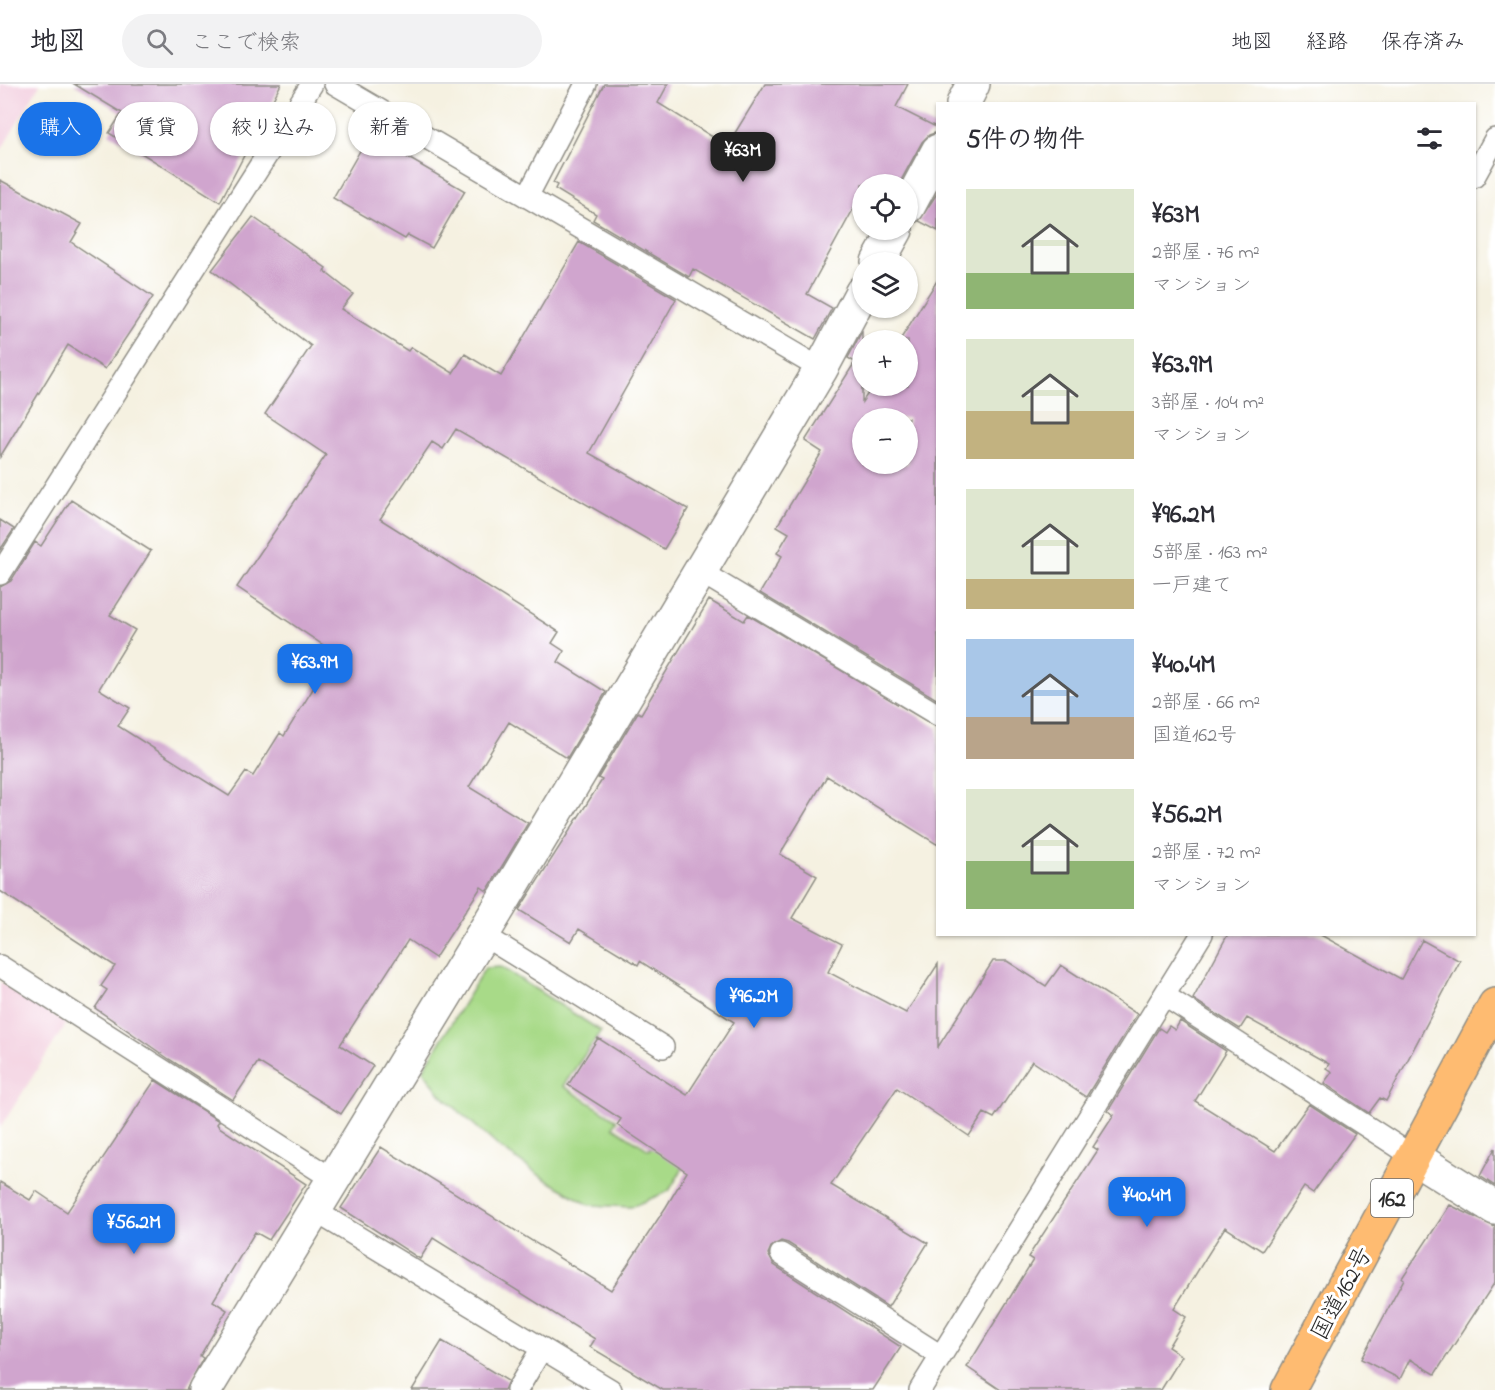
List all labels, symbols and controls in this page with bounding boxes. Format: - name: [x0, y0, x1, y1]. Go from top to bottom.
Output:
- search box: [122, 14, 542, 68]
- text: 地図: [30, 23, 86, 64]
- icon: search: [143, 25, 176, 58]
- text: ここで検索: [191, 28, 301, 60]
- text: 地図: [1231, 28, 1273, 58]
- text: 経路: [1306, 28, 1348, 58]
- text: 保存済み: [1381, 28, 1465, 58]
- chip: 購入: [18, 102, 102, 156]
- chip: 賃貸: [114, 102, 198, 156]
- chip: 絞り込み: [210, 102, 336, 156]
- chip: 新着: [348, 102, 432, 156]
- text: 5件の物件: [966, 122, 1085, 160]
- icon: filters: [1413, 122, 1446, 155]
- pin: ¥63M: [707, 132, 779, 183]
- text: ¥63M: [725, 137, 762, 166]
- map controls: [852, 174, 918, 474]
- button: locate: [852, 174, 918, 240]
- text: ¥63M: [1152, 197, 1200, 235]
- icon: home: [1014, 213, 1086, 285]
- text: 2部屋 · 76 m²: [1152, 239, 1260, 268]
- button: layers: [852, 252, 918, 318]
- text: マンション: [1152, 272, 1251, 301]
- button: +: [852, 330, 918, 396]
- text: ¥63.9M: [1152, 347, 1213, 385]
- icon: home: [1014, 363, 1086, 435]
- text: 3部屋 · 104 m²: [1152, 389, 1264, 418]
- button: −: [852, 408, 918, 474]
- text: マンション: [1152, 422, 1251, 451]
- text: ¥96.2M: [1152, 497, 1215, 535]
- icon: home: [1014, 513, 1086, 585]
- text: 5部屋 · 163 m²: [1152, 539, 1268, 568]
- text: 一戸建て: [1152, 572, 1232, 601]
- pin: ¥63.9M: [266, 644, 364, 695]
- text: ¥40.4M: [1152, 647, 1216, 685]
- text: ¥63.9M: [291, 649, 339, 678]
- icon: home: [1014, 663, 1086, 735]
- text: 2部屋 · 66 m²: [1152, 689, 1260, 718]
- text: 国道162号: [1152, 722, 1237, 751]
- text: ¥56.2M: [1152, 797, 1222, 835]
- icon: home: [1014, 813, 1086, 885]
- text: 2部屋 · 72 m²: [1152, 839, 1261, 868]
- text: マンション: [1152, 872, 1251, 901]
- pin: ¥96.2M: [705, 978, 803, 1029]
- text: ¥96.2M: [730, 983, 778, 1012]
- pin: ¥40.4M: [1098, 1177, 1196, 1228]
- road number: 162: [1371, 1179, 1413, 1217]
- text: ¥40.4M: [1122, 1182, 1172, 1211]
- pin: ¥56.2M: [85, 1204, 183, 1255]
- text: ¥56.2M: [107, 1209, 161, 1238]
- street label: 国道162号: [1304, 1241, 1383, 1347]

